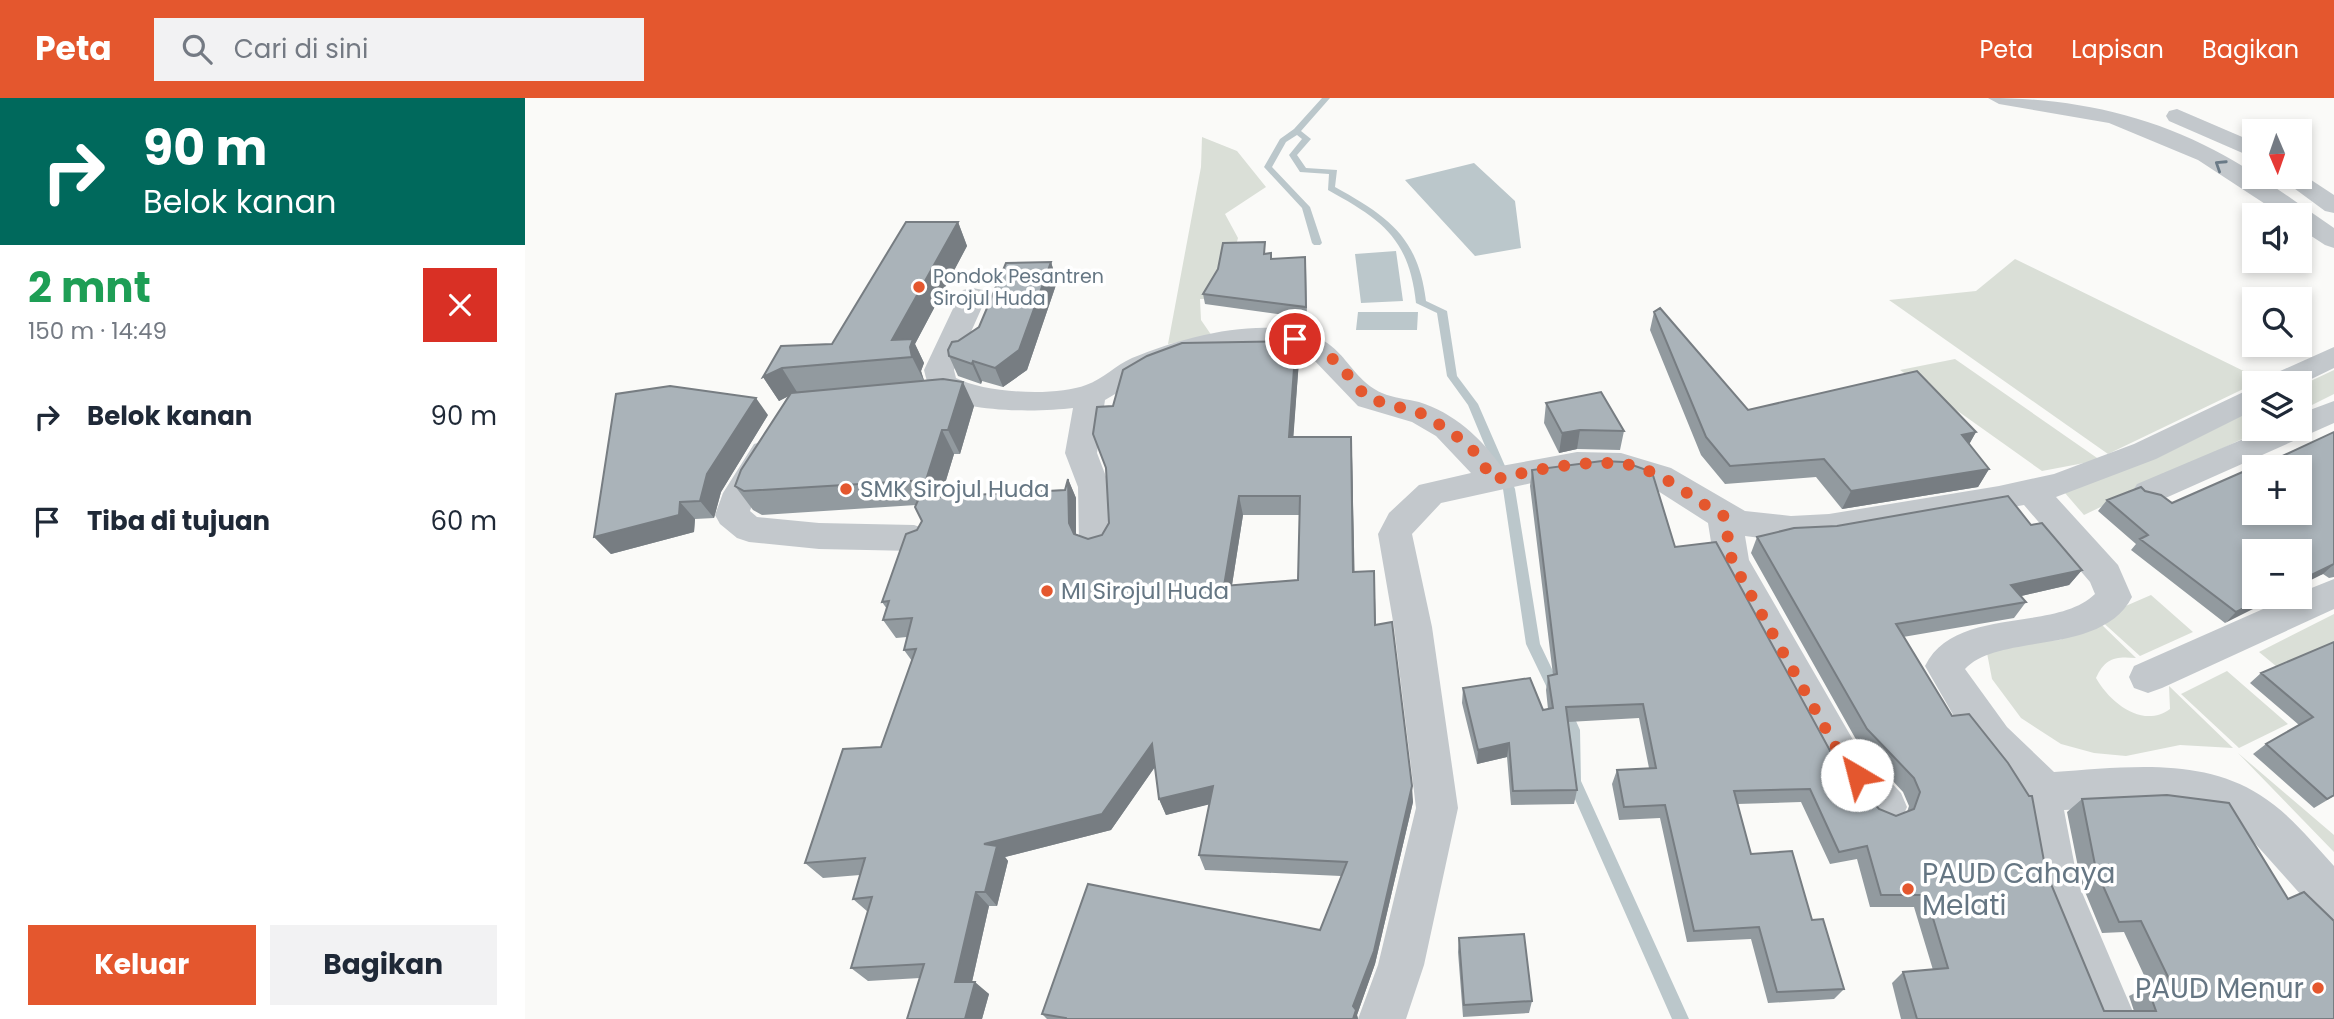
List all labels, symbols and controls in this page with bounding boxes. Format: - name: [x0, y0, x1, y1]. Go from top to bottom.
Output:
- search box: [154, 18, 644, 81]
- text: Peta: [35, 25, 112, 72]
- icon: search: [178, 30, 216, 68]
- text: Cari di sini: [234, 31, 368, 67]
- text: Peta: [1979, 33, 2033, 66]
- text: Lapisan: [2071, 33, 2164, 66]
- text: Bagikan: [2202, 33, 2299, 66]
- text: 90 m: [143, 114, 267, 182]
- north arrow: [2242, 119, 2312, 189]
- map controls: [2242, 119, 2312, 609]
- icon: right: [28, 126, 119, 217]
- one-way arrow: [2215, 160, 2228, 173]
- text: Belok kanan: [143, 179, 337, 224]
- button: sound: [2242, 203, 2312, 273]
- text: 2 mnt: [28, 258, 151, 317]
- place label: Pondok Pesantren Sirojul Huda: [933, 263, 1104, 312]
- button: close: [423, 268, 497, 342]
- marker: Pondok Pesantren Sirojul Huda: [911, 279, 927, 295]
- button: search: [2242, 287, 2312, 357]
- pin: [1265, 309, 1325, 369]
- text: 150 m · 14:49: [28, 315, 167, 347]
- icon: arrive: [1276, 320, 1314, 358]
- button: layers: [2242, 371, 2312, 441]
- icon: right: [28, 398, 66, 436]
- text: Belok kanan: [87, 398, 252, 434]
- text: 90 m: [431, 398, 497, 434]
- button: +: [2242, 455, 2312, 525]
- place label: SMK Sirojul Huda: [860, 473, 1050, 505]
- marker: SMK Sirojul Huda: [838, 481, 854, 497]
- icon: arrive: [28, 503, 66, 541]
- text: Tiba di tujuan: [87, 503, 270, 539]
- text: 60 m: [430, 503, 497, 539]
- button: −: [2242, 539, 2312, 609]
- place label: MI Sirojul Huda: [1061, 575, 1229, 607]
- marker: MI Sirojul Huda: [1039, 583, 1055, 599]
- position arrow: [1820, 738, 1894, 812]
- place label: PAUD Cahaya Melati: [1922, 854, 2115, 925]
- marker: PAUD Cahaya Melati: [1900, 881, 1916, 897]
- button: Keluar: [28, 925, 256, 1005]
- button: Bagikan: [270, 925, 497, 1005]
- place label: PAUD Menur: [2135, 969, 2304, 1008]
- marker: PAUD Menur: [2310, 980, 2326, 996]

